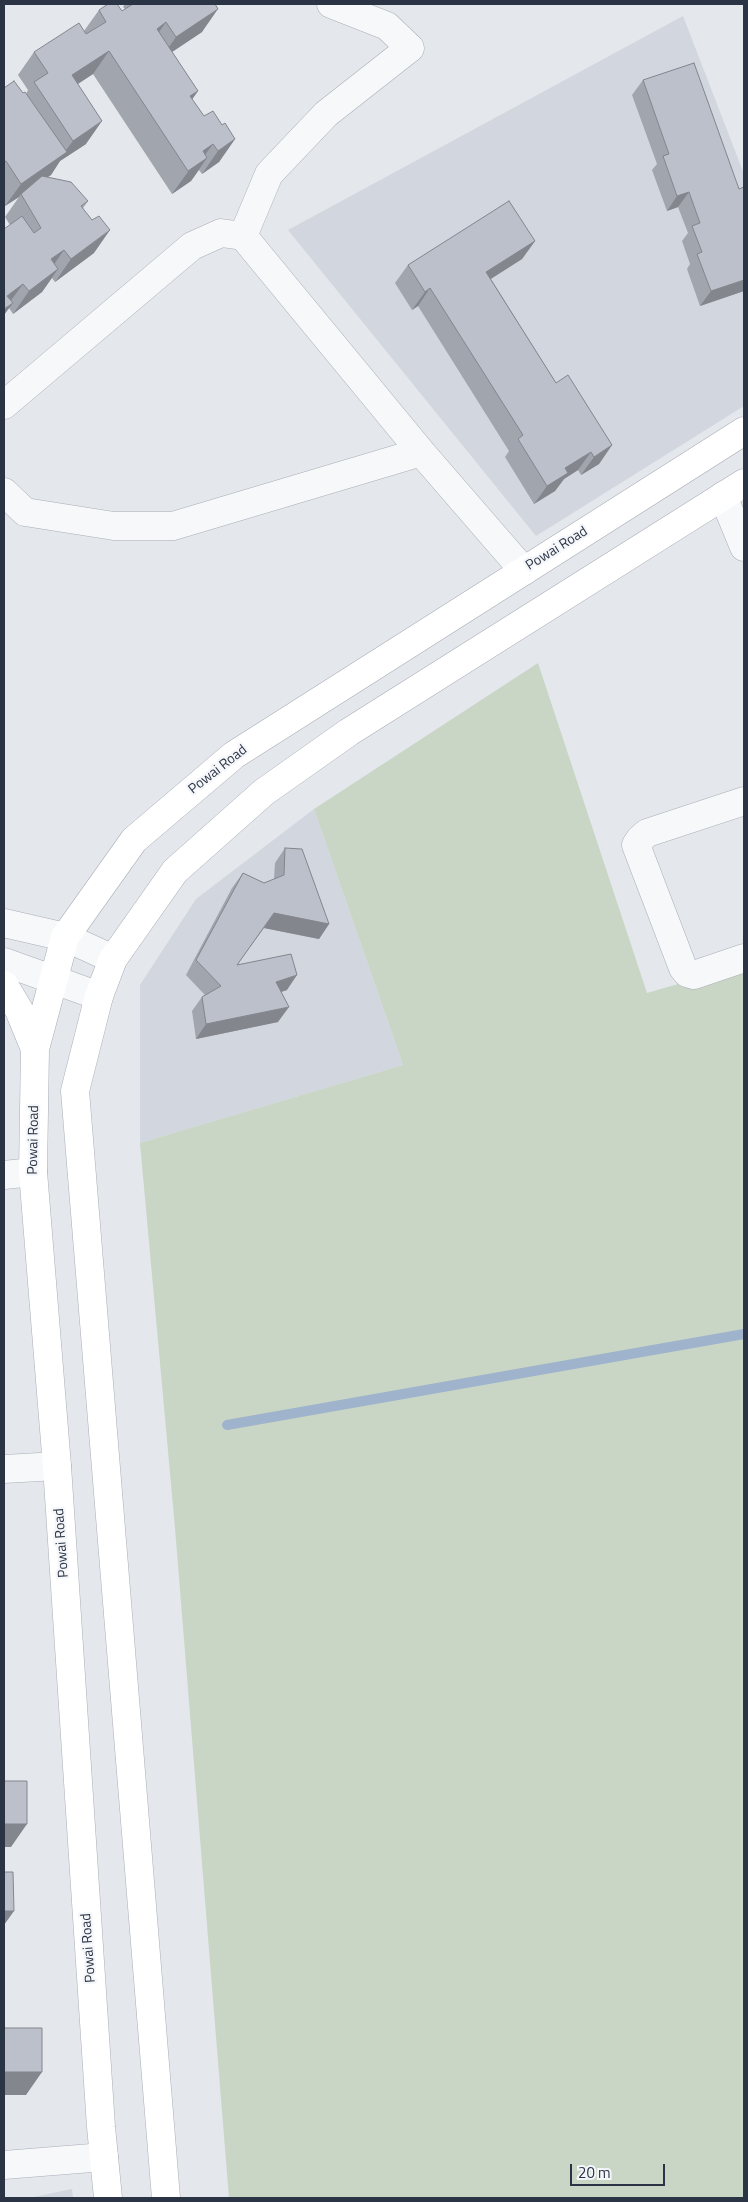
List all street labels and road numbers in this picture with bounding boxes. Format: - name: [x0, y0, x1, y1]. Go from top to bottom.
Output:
- street label: Powai Road: [523, 523, 591, 575]
- street label: Powai Road: [185, 742, 251, 798]
- street label: Powai Road: [25, 1105, 43, 1175]
- street label: Powai Road: [51, 1508, 73, 1578]
- street label: Powai Road: [78, 1913, 100, 1983]

